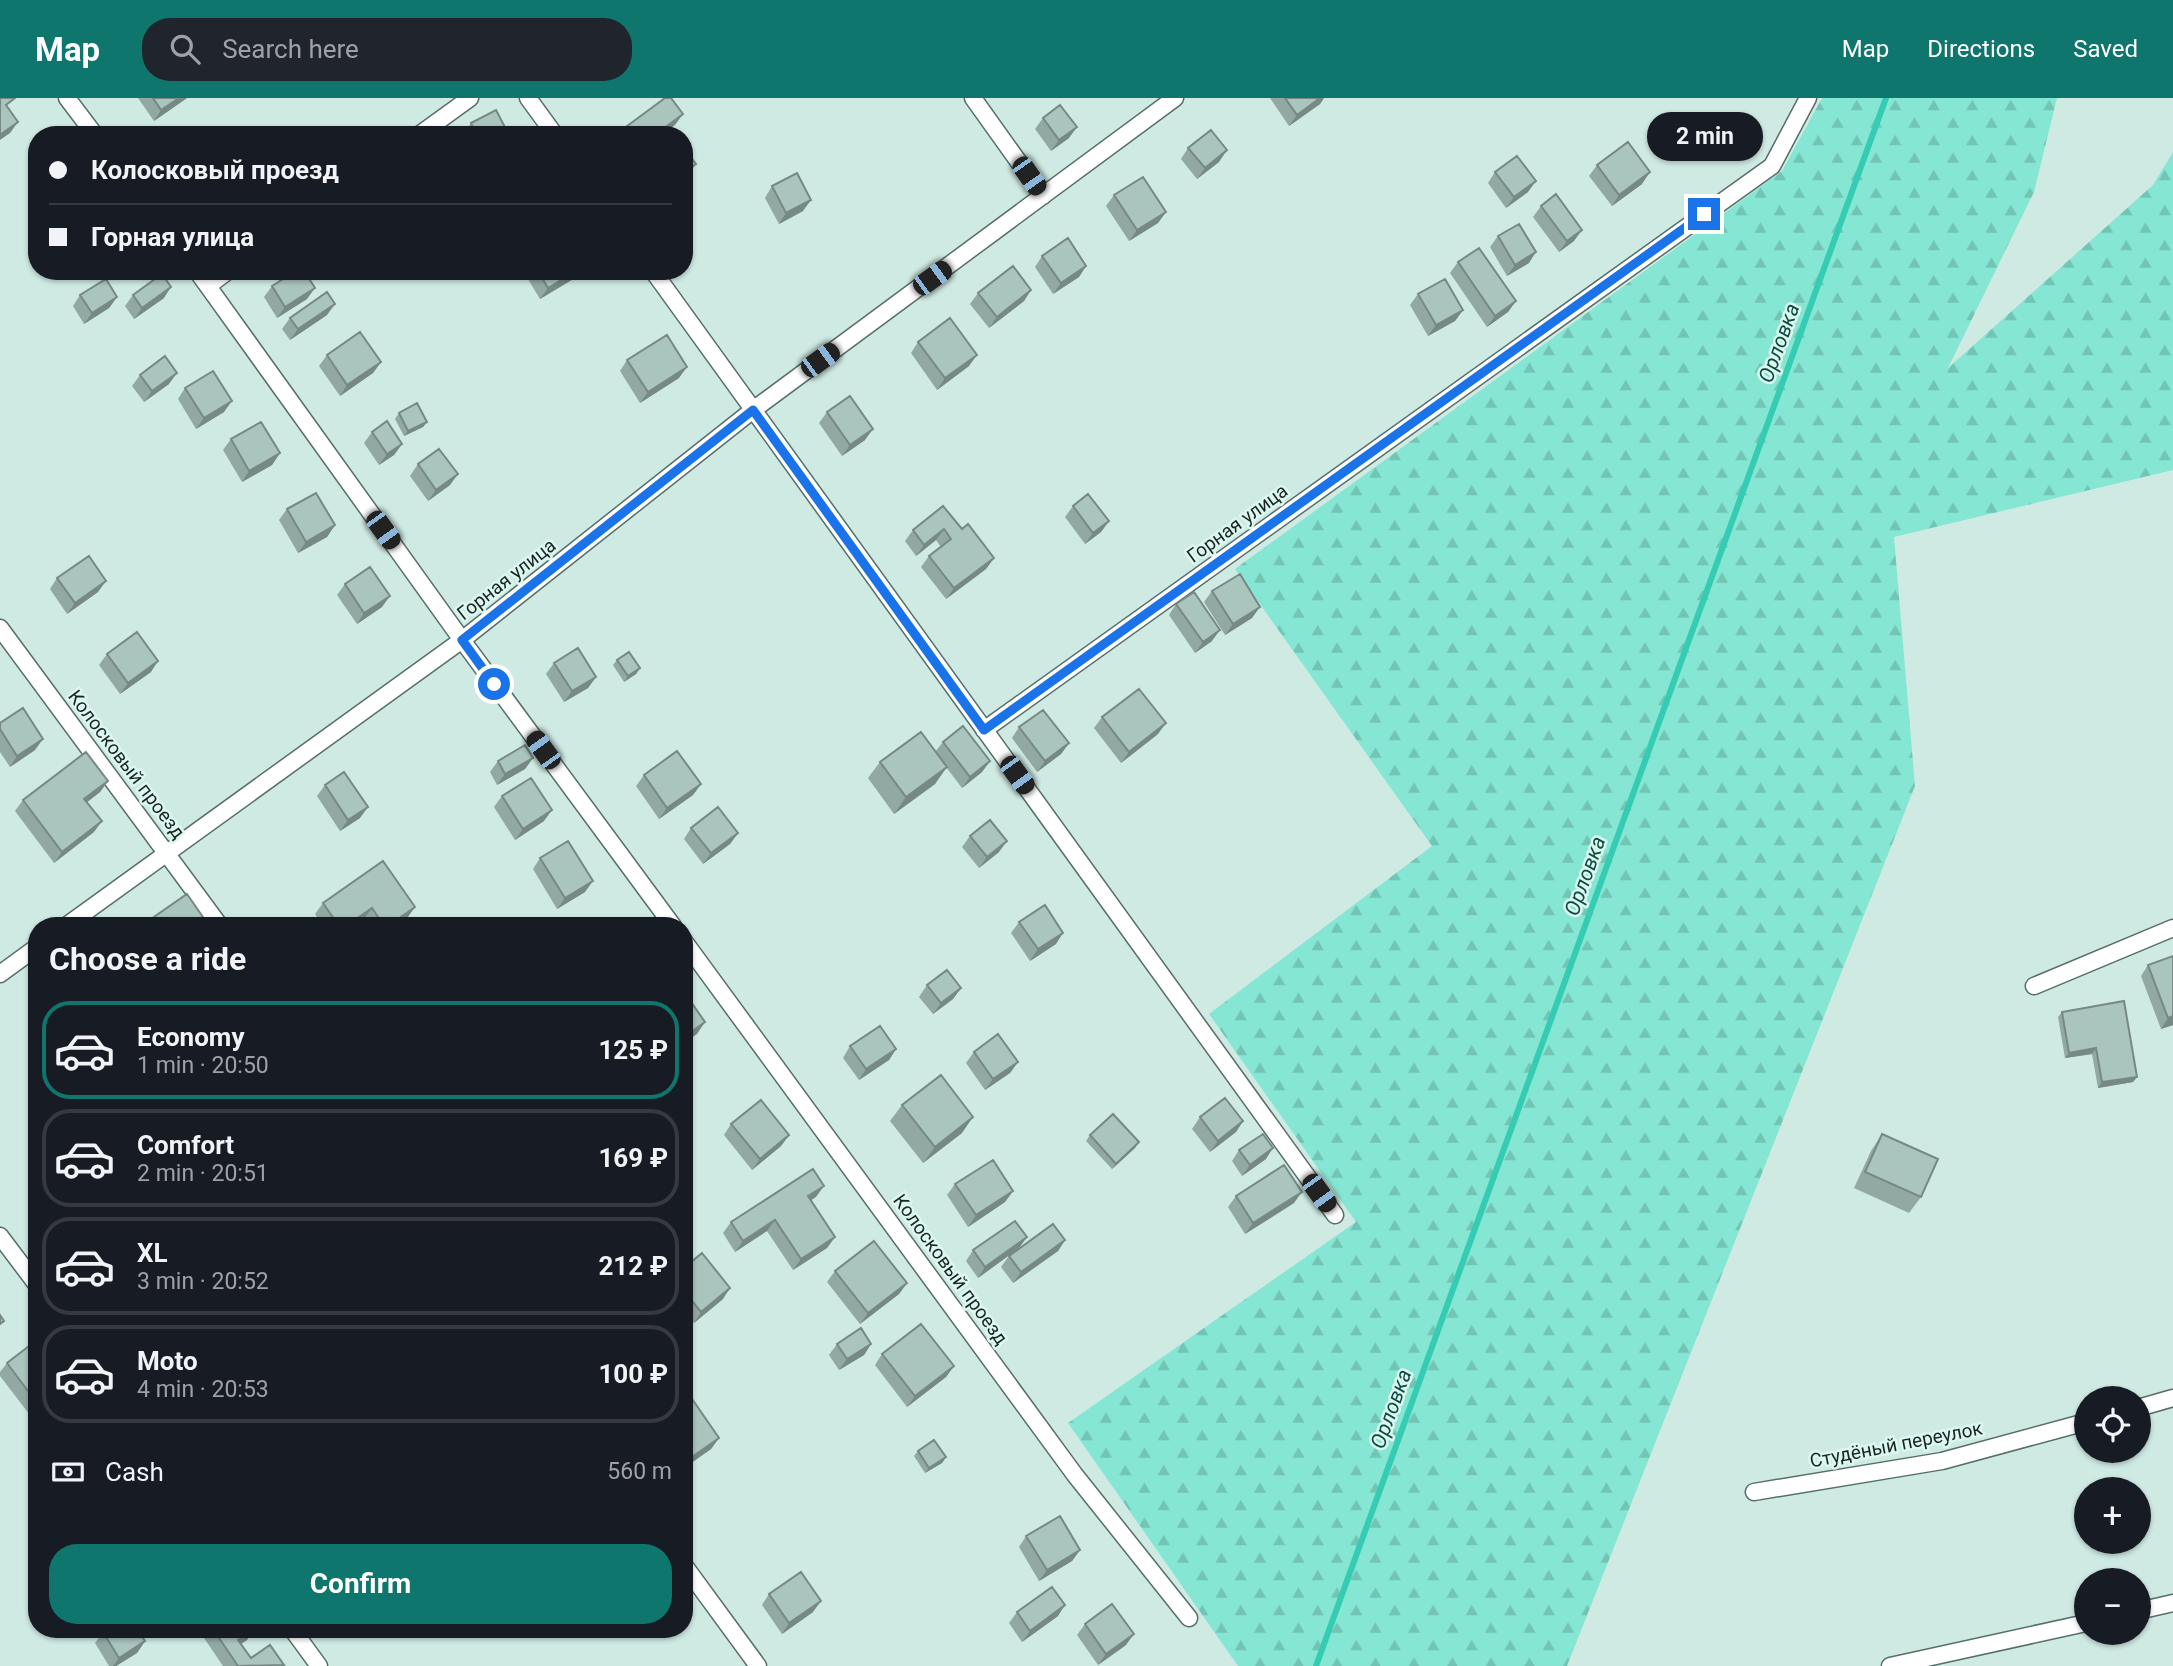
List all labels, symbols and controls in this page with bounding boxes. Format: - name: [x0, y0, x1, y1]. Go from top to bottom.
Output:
- search box: [142, 18, 632, 81]
- text: Map: [35, 30, 100, 69]
- icon: search: [166, 30, 204, 68]
- text: Search here: [222, 34, 359, 64]
- text: Map: [1842, 35, 1889, 63]
- text: Directions: [1927, 35, 2035, 63]
- text: Saved: [2073, 35, 2138, 63]
- callout: 2 min: [1646, 113, 1762, 162]
- text: 2 min: [1676, 123, 1734, 150]
- car: [1009, 153, 1050, 199]
- text: Колосковый проезд: [91, 155, 339, 185]
- route end: [1688, 198, 1720, 230]
- text: Горная улица: [91, 222, 254, 252]
- car: [909, 257, 956, 299]
- water label: Орловка: [1754, 300, 1804, 386]
- car: [797, 339, 844, 381]
- street label: Горная улица: [1182, 479, 1292, 568]
- car: [363, 507, 404, 553]
- street label: Горная улица: [452, 534, 560, 625]
- route start: [478, 668, 510, 700]
- street label: Колосковый проезд: [63, 685, 190, 843]
- car: [523, 727, 564, 773]
- car: [997, 752, 1038, 798]
- water label: Орловка: [1560, 833, 1610, 919]
- text: Choose a ride: [49, 940, 246, 978]
- icon: car: [53, 1019, 116, 1082]
- text: Economy: [137, 1022, 244, 1052]
- text: 125 ₽: [598, 1035, 668, 1065]
- text: 1 min · 20:50: [137, 1052, 269, 1079]
- icon: car: [53, 1127, 116, 1190]
- text: Comfort: [137, 1130, 234, 1160]
- text: 169 ₽: [598, 1143, 668, 1173]
- text: 2 min · 20:51: [137, 1160, 269, 1187]
- car: [1299, 1170, 1340, 1216]
- street label: Колосковый проезд: [888, 1190, 1013, 1349]
- icon: car: [53, 1235, 116, 1298]
- text: XL: [137, 1238, 168, 1268]
- text: 212 ₽: [598, 1251, 668, 1281]
- text: 3 min · 20:52: [137, 1268, 269, 1295]
- icon: car: [53, 1343, 116, 1406]
- text: Moto: [137, 1346, 198, 1376]
- text: 100 ₽: [598, 1359, 668, 1389]
- water label: Орловка: [1366, 1366, 1416, 1452]
- text: 4 min · 20:53: [137, 1376, 269, 1403]
- map controls: [2074, 1386, 2151, 1645]
- button: locate: [2074, 1386, 2151, 1463]
- street label: Студёный переулок: [1808, 1416, 1985, 1473]
- icon: cash: [49, 1453, 87, 1491]
- text: Cash: [105, 1457, 164, 1487]
- text: 560 m: [607, 1458, 672, 1485]
- button: +: [2074, 1477, 2151, 1554]
- button: Confirm: [49, 1544, 672, 1624]
- button: −: [2074, 1568, 2151, 1645]

